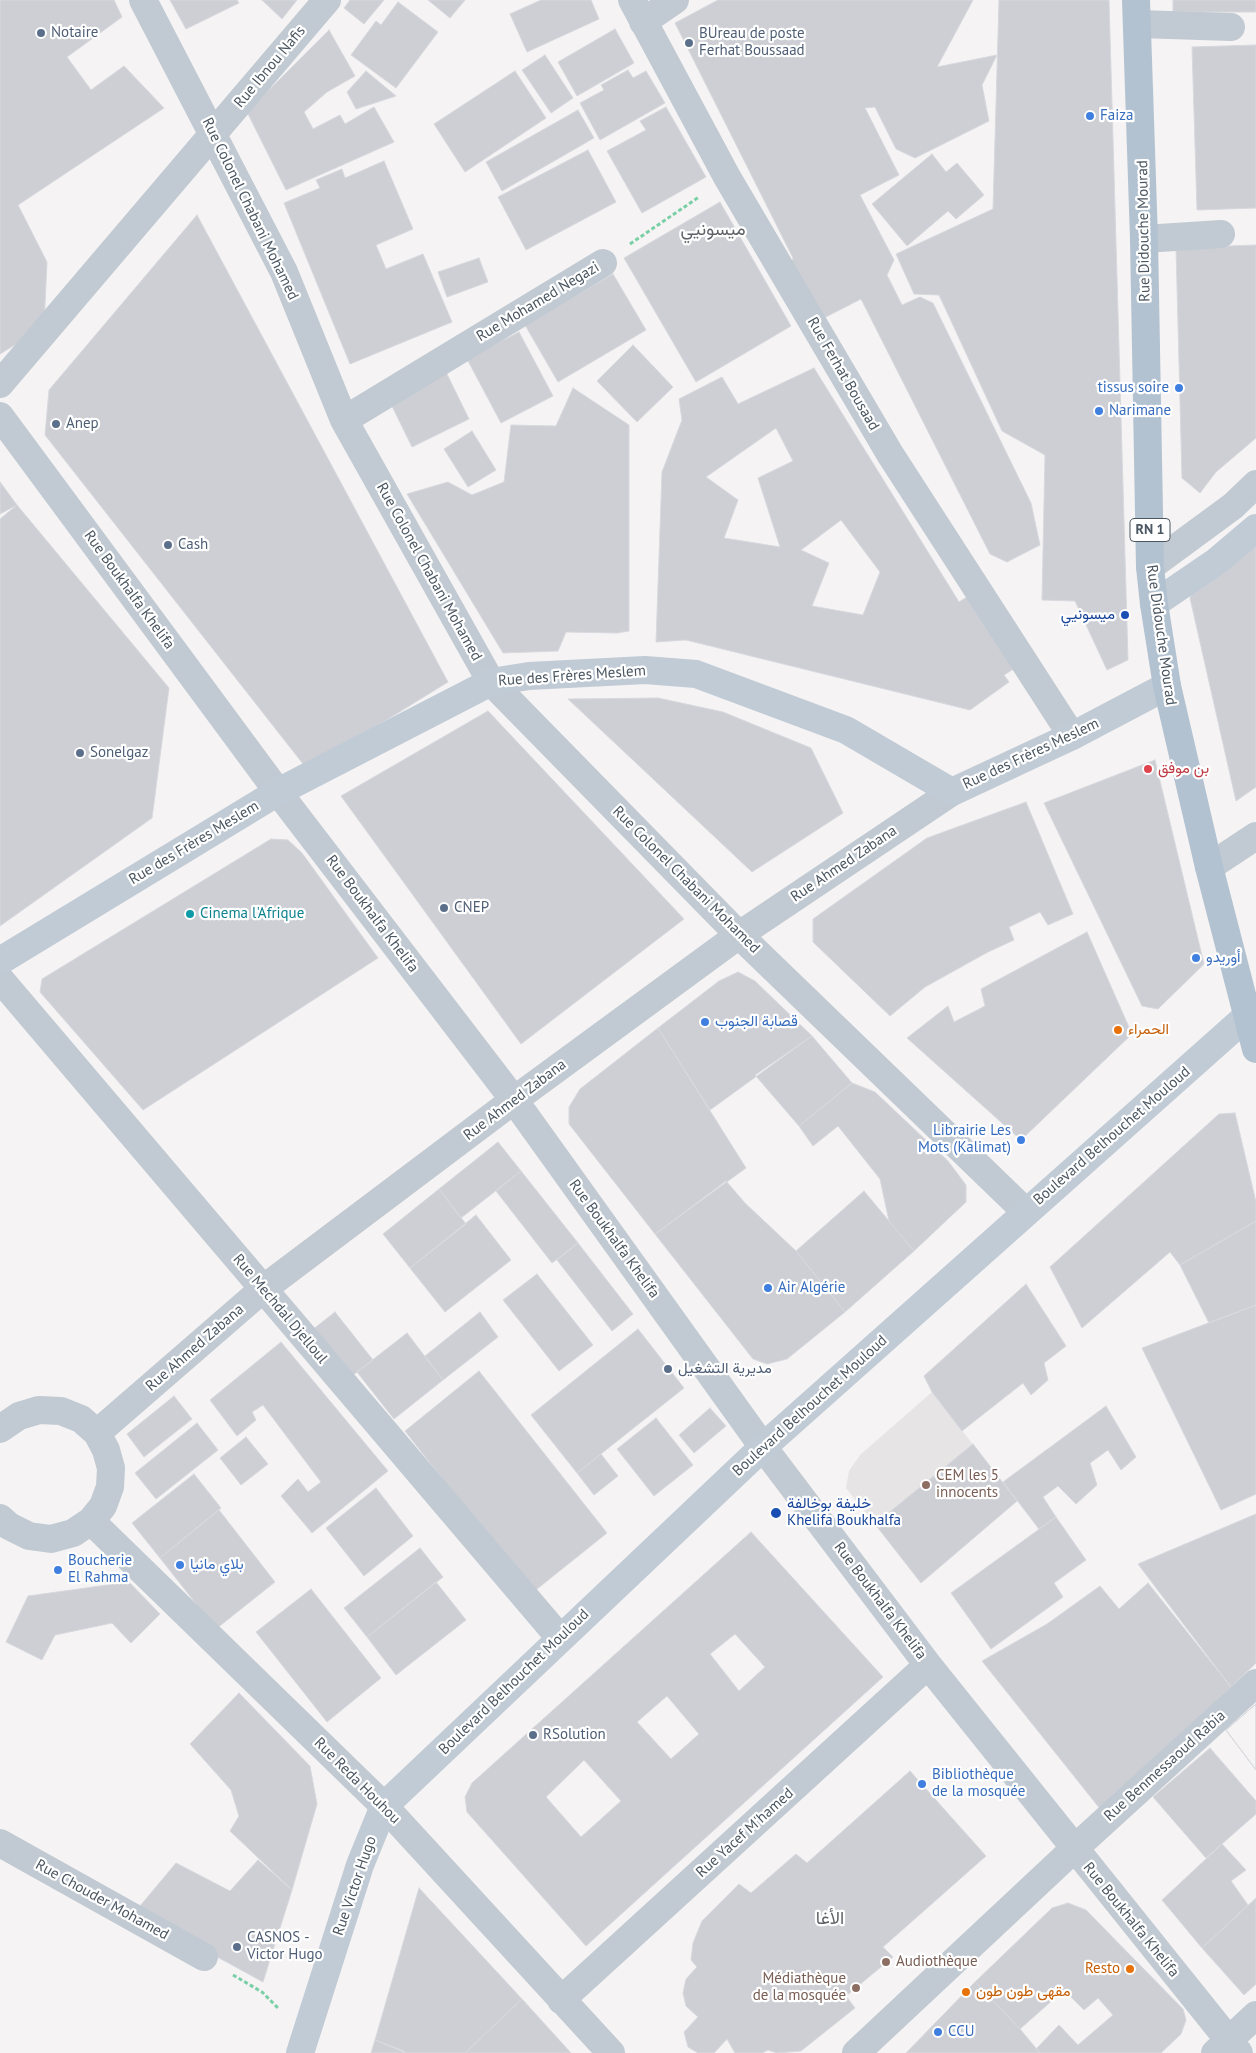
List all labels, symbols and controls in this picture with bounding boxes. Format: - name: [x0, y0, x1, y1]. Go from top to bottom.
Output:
- street label: Rue Ibnou Nafis: [231, 22, 309, 112]
- place label: Notaire: [51, 24, 98, 42]
- place label: BUreau de poste Ferhat Boussaad: [699, 25, 805, 60]
- marker: Notaire: [35, 27, 47, 39]
- marker: BUreau de poste Ferhat Boussaad: [683, 37, 695, 49]
- place label: Faiza: [1100, 107, 1133, 125]
- marker: Faiza: [1084, 110, 1096, 122]
- street label: Rue Colonel Chabani Mohamed: [198, 115, 302, 303]
- street label: Rue Didouche Mourad: [1134, 160, 1154, 302]
- district label: ميسونيي: [680, 219, 746, 241]
- street label: Rue Mohamed Negazi: [474, 258, 602, 346]
- street label: Rue Ferhat Bousaad: [803, 314, 883, 434]
- place label: tissus soire: [1098, 379, 1169, 397]
- marker: tissus soire: [1173, 382, 1185, 394]
- place label: Narimane: [1109, 402, 1171, 420]
- marker: Narimane: [1093, 405, 1105, 417]
- place label: Anep: [66, 415, 99, 433]
- marker: Anep: [50, 418, 62, 430]
- street label: Rue Colonel Chabani Mohamed: [373, 480, 485, 664]
- road number: RN 1: [1130, 518, 1170, 542]
- street label: Rue Boukhalfa Khelifa: [80, 527, 178, 653]
- place label: Cash: [178, 536, 208, 554]
- marker: Cash: [162, 539, 174, 551]
- street label: Rue Didouche Mourad: [1142, 564, 1180, 706]
- place label: ميسونيي: [1061, 606, 1115, 624]
- marker: ميسونيي: [1119, 609, 1131, 621]
- street label: Rue des Frères Meslem: [498, 662, 646, 690]
- street label: Rue des Frères Meslem: [960, 715, 1102, 793]
- place label: Sonelgaz: [90, 744, 148, 762]
- marker: Sonelgaz: [74, 747, 86, 759]
- place label: بن موفق: [1158, 760, 1209, 778]
- marker: بن موفق: [1142, 763, 1154, 775]
- street label: Rue des Frères Meslem: [126, 797, 262, 889]
- street label: Rue Colonel Chabani Mohamed: [609, 803, 763, 957]
- street label: Rue Ahmed Zabana: [788, 822, 900, 906]
- street label: Rue Boukhalfa Khelifa: [322, 852, 422, 976]
- place label: CNEP: [454, 899, 489, 917]
- marker: CNEP: [438, 902, 450, 914]
- place label: Cinema l'Afrique: [200, 905, 304, 923]
- marker: Cinema l'Afrique: [184, 908, 196, 920]
- place label: أوريدو: [1206, 949, 1241, 967]
- marker: أوريدو: [1190, 952, 1202, 964]
- place label: قصابة الجنوب: [715, 1013, 798, 1031]
- marker: قصابة الجنوب: [699, 1016, 711, 1028]
- place label: الحمراء: [1128, 1021, 1169, 1039]
- marker: الحمراء: [1112, 1024, 1124, 1036]
- street label: Rue Ahmed Zabana: [460, 1056, 570, 1144]
- street label: Boulevard Belhouchet Mouloud: [1030, 1063, 1194, 1209]
- place label: Librairie Les Mots (Kalimat): [918, 1122, 1011, 1157]
- marker: Librairie Les Mots (Kalimat): [1015, 1134, 1027, 1146]
- street label: Rue Boukhalfa Khelifa: [565, 1176, 663, 1302]
- street label: Rue Mechdal Djelloul: [229, 1251, 331, 1367]
- place label: Air Algérie: [778, 1279, 845, 1297]
- marker: Air Algérie: [762, 1282, 774, 1294]
- street label: Rue Ahmed Zabana: [142, 1301, 248, 1395]
- street label: Boulevard Belhouchet Mouloud: [729, 1332, 891, 1480]
- place label: مديرية التشغيل: [678, 1360, 772, 1378]
- marker: مديرية التشغيل: [662, 1363, 674, 1375]
- place label: CEM les 5 innocents: [936, 1467, 999, 1502]
- marker: CEM les 5 innocents: [920, 1479, 932, 1491]
- place label: خليفة بوخالفة Khelifa Boukhalfa: [787, 1495, 901, 1530]
- marker: خليفة بوخالفة Khelifa Boukhalfa: [769, 1506, 783, 1520]
- street label: Rue Boukhalfa Khelifa: [830, 1539, 930, 1663]
- place label: Boucherie El Rahma: [68, 1552, 132, 1587]
- place label: بلاي مانيا: [190, 1556, 244, 1574]
- marker: بلاي مانيا: [174, 1559, 186, 1571]
- marker: Boucherie El Rahma: [52, 1564, 64, 1576]
- street label: Boulevard Belhouchet Mouloud: [435, 1605, 593, 1759]
- street label: Rue Benmessaoud Rabia: [1101, 1707, 1229, 1825]
- place label: RSolution: [543, 1726, 606, 1744]
- marker: RSolution: [527, 1729, 539, 1741]
- street label: Rue Reda Houhou: [310, 1734, 404, 1828]
- place label: Bibliothèque de la mosquée: [932, 1766, 1025, 1801]
- marker: Bibliothèque de la mosquée: [916, 1778, 928, 1790]
- street label: Rue Yacef M'hamed: [693, 1785, 797, 1881]
- street label: Rue Victor Hugo: [330, 1834, 380, 1938]
- street label: Rue Chouder Mohamed: [32, 1856, 172, 1944]
- street label: Rue Boukhalfa Khelifa: [1079, 1859, 1183, 1981]
- district label: الأغا: [816, 1908, 844, 1930]
- place label: CASNOS - Victor Hugo: [247, 1929, 323, 1964]
- marker: CASNOS - Victor Hugo: [231, 1941, 243, 1953]
- place label: Audiothèque: [896, 1953, 977, 1971]
- marker: Audiothèque: [880, 1956, 892, 1968]
- place label: Resto: [1085, 1960, 1120, 1978]
- marker: Resto: [1124, 1963, 1136, 1975]
- place label: Médiathèque de la mosquée: [753, 1970, 846, 2005]
- marker: Médiathèque de la mosquée: [850, 1982, 862, 1994]
- place label: مقهى طون طون: [976, 1983, 1070, 2001]
- marker: مقهى طون طون: [960, 1986, 972, 1998]
- place label: CCU: [948, 2023, 975, 2041]
- marker: CCU: [932, 2026, 944, 2038]

